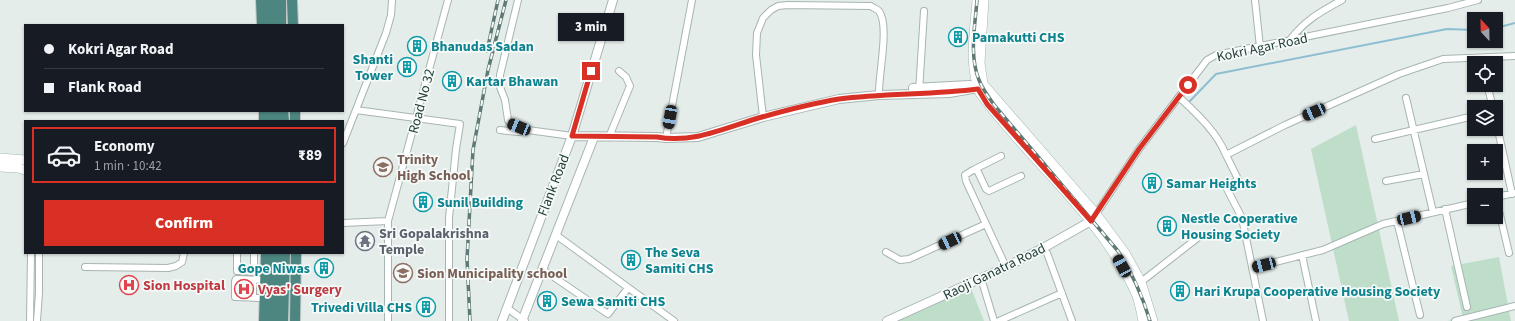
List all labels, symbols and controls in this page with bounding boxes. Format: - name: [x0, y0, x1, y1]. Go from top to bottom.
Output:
- north arrow: [1467, 12, 1503, 48]
- map controls: [1467, 12, 1503, 224]
- callout: 3 min: [558, 13, 624, 41]
- text: 3 min: [575, 18, 607, 36]
- building icon: Pamakutti CHS: [947, 26, 969, 48]
- place label: Pamakutti CHS: [972, 28, 1065, 48]
- street label: Kokri Agar Road: [1215, 29, 1310, 67]
- building icon: Bhanudas Sadan: [406, 35, 428, 57]
- place label: Bhanudas Sadan: [431, 37, 534, 57]
- text: Kokri Agar Road: [68, 39, 174, 60]
- place label: Shanti Tower: [353, 50, 393, 86]
- building icon: Shanti Tower: [396, 56, 418, 78]
- button: locate: [1467, 56, 1503, 92]
- route end: [582, 62, 600, 80]
- street label: Road No 32: [404, 67, 440, 136]
- building icon: Kartar Bhawan: [441, 70, 463, 92]
- place label: Kartar Bhawan: [466, 72, 558, 92]
- route start: [1179, 76, 1197, 94]
- text: Flank Road: [68, 77, 142, 98]
- button: layers: [1467, 100, 1503, 136]
- car: [1301, 102, 1327, 122]
- car: [662, 104, 678, 130]
- car: [506, 117, 532, 137]
- text: Economy: [94, 136, 155, 157]
- icon: car: [46, 137, 82, 173]
- button: +: [1467, 144, 1503, 180]
- text: ₹89: [298, 145, 322, 166]
- place label: Trinity High School: [397, 150, 470, 186]
- street label: Flank Road: [533, 151, 575, 219]
- school or university icon: Trinity High School: [372, 156, 394, 178]
- text: 1 min · 10:42: [94, 157, 162, 175]
- building icon: Samar Heights: [1141, 172, 1163, 194]
- place label: Samar Heights: [1166, 174, 1256, 194]
- button: −: [1467, 188, 1503, 224]
- building icon: Sunil Building: [412, 191, 434, 213]
- place label: Sunil Building: [437, 193, 524, 213]
- button: Confirm: [44, 200, 324, 246]
- place label: Nestle Cooperative Housing Society: [1181, 209, 1298, 245]
- car: [1396, 209, 1422, 227]
- building icon: Nestle Cooperative Housing Society: [1156, 215, 1178, 237]
- place label: Sri Gopalakrishna Temple: [379, 224, 489, 260]
- temple icon: Sri Gopalakrishna Temple: [354, 230, 376, 252]
- car: [937, 230, 963, 252]
- street label: Raoji Ganatra Road: [940, 238, 1049, 305]
- place label: The Seva Samiti CHS: [645, 243, 714, 279]
- building icon: The Seva Samiti CHS: [620, 249, 642, 271]
- car: [1111, 253, 1133, 279]
- car: [1251, 256, 1277, 274]
- building icon: Gope Niwas: [313, 257, 335, 279]
- place label: Gope Niwas: [238, 259, 310, 279]
- school or university icon: Sion Municipality school: [392, 262, 414, 284]
- place label: Sion Municipality school: [417, 264, 567, 284]
- hospital icon: Sion Hospital: [118, 274, 140, 296]
- place label: Sion Hospital: [143, 276, 225, 296]
- hospital icon: Vyas' Surgery: [233, 278, 255, 300]
- place label: Vyas' Surgery: [257, 280, 343, 300]
- building icon: Hari Krupa Cooperative Housing Society: [1169, 280, 1191, 302]
- place label: Hari Krupa Cooperative Housing Society: [1194, 282, 1441, 302]
- building icon: Sewa Samiti CHS: [536, 290, 558, 312]
- place label: Sewa Samiti CHS: [561, 292, 665, 312]
- building icon: Trivedi Villa CHS: [415, 296, 437, 318]
- place label: Trivedi Villa CHS: [311, 298, 412, 318]

